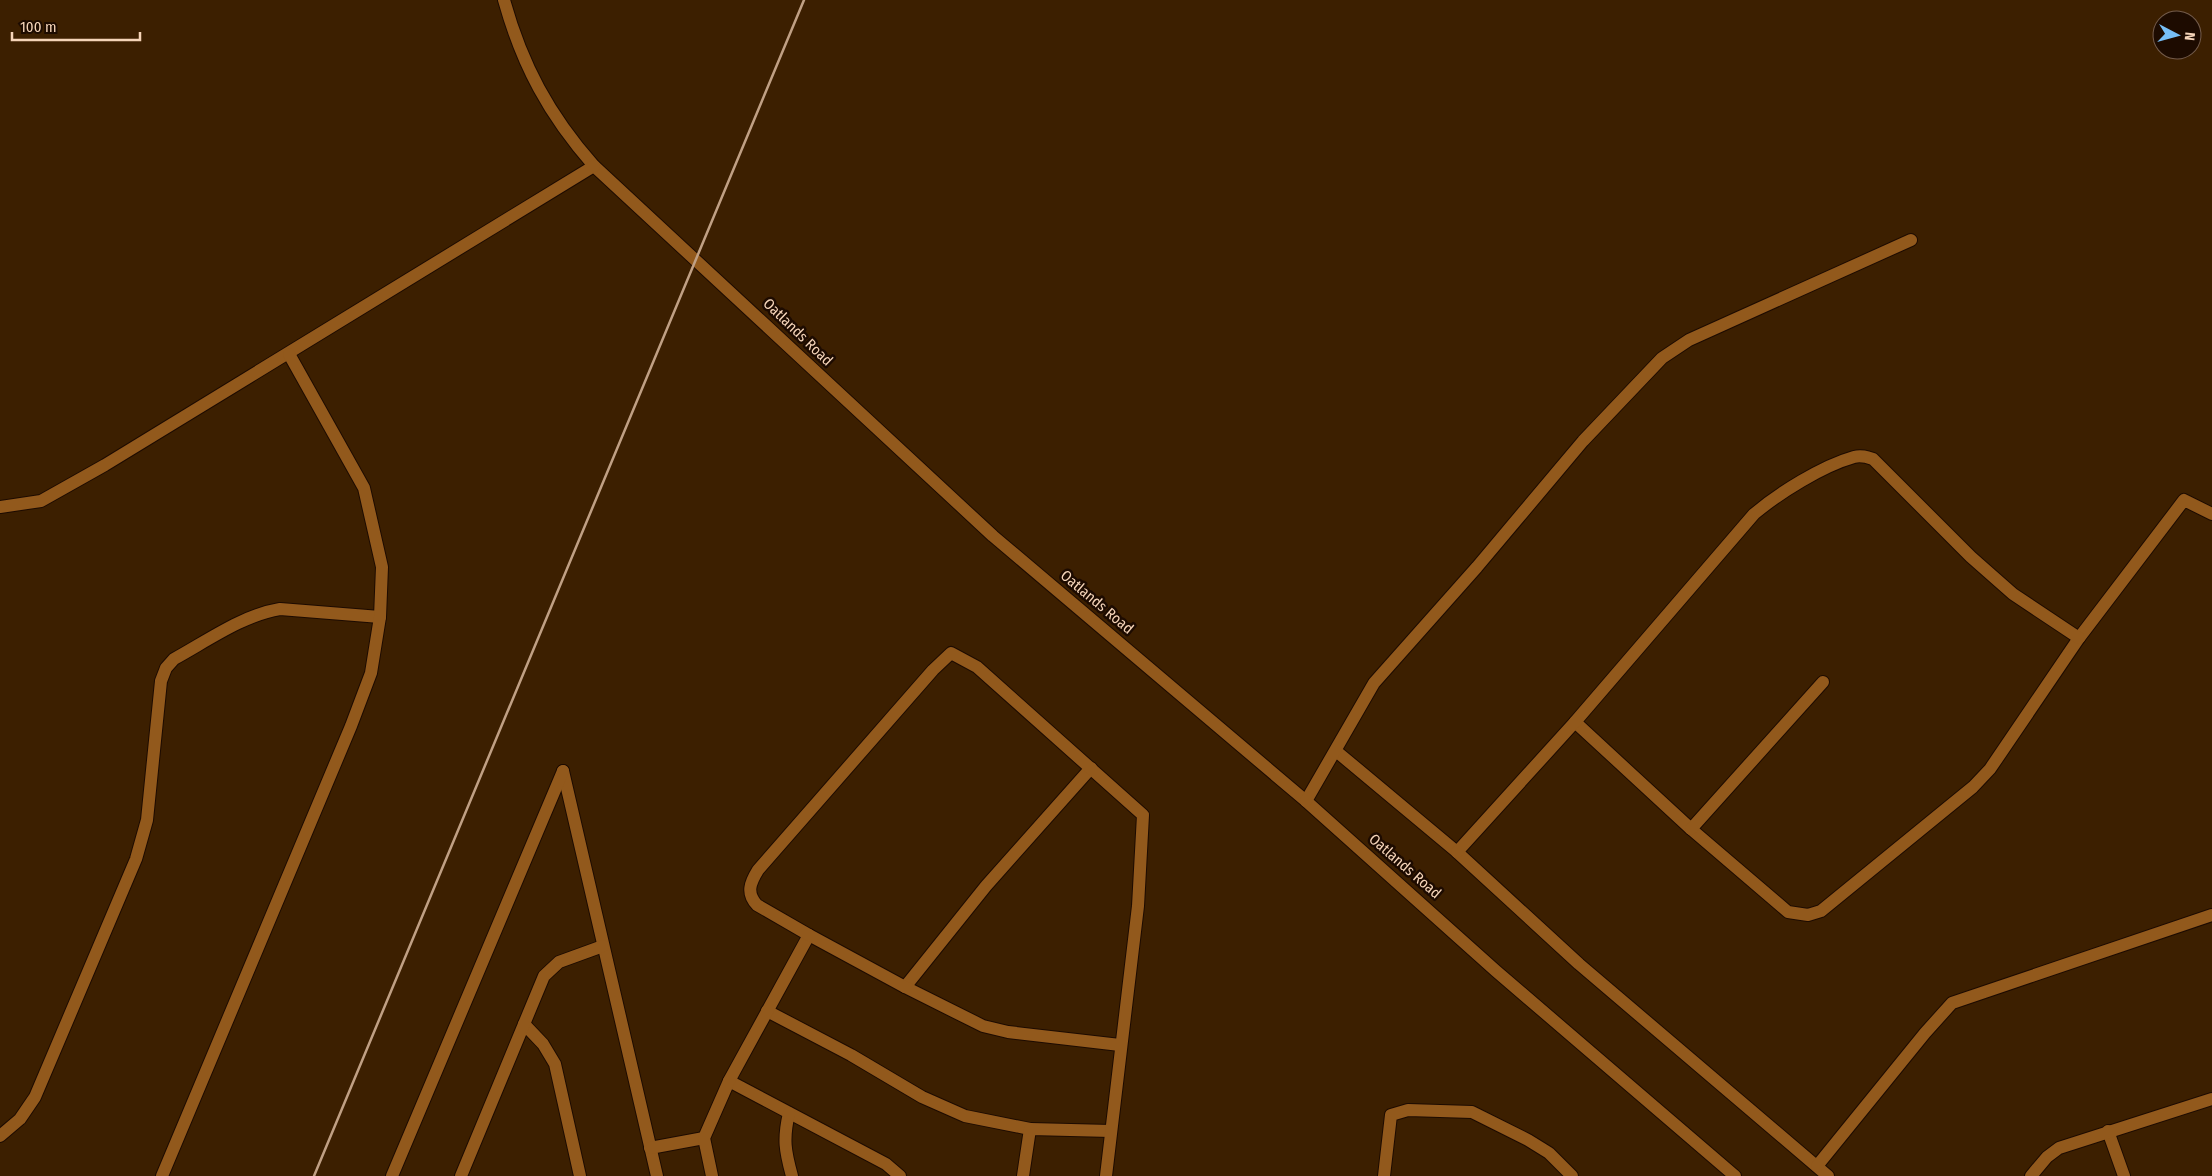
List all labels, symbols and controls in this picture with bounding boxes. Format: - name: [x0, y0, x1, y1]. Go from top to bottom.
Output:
- scale bar: [12, 10, 140, 42]
- north arrow: [2152, 10, 2202, 60]
- text: 100 m: [20, 18, 57, 36]
- text: N: [2181, 31, 2198, 41]
- street label: Oatlands Road: [760, 294, 836, 370]
- street label: Oatlands Road: [1057, 566, 1137, 638]
- street label: Oatlands Road: [1365, 830, 1445, 902]

